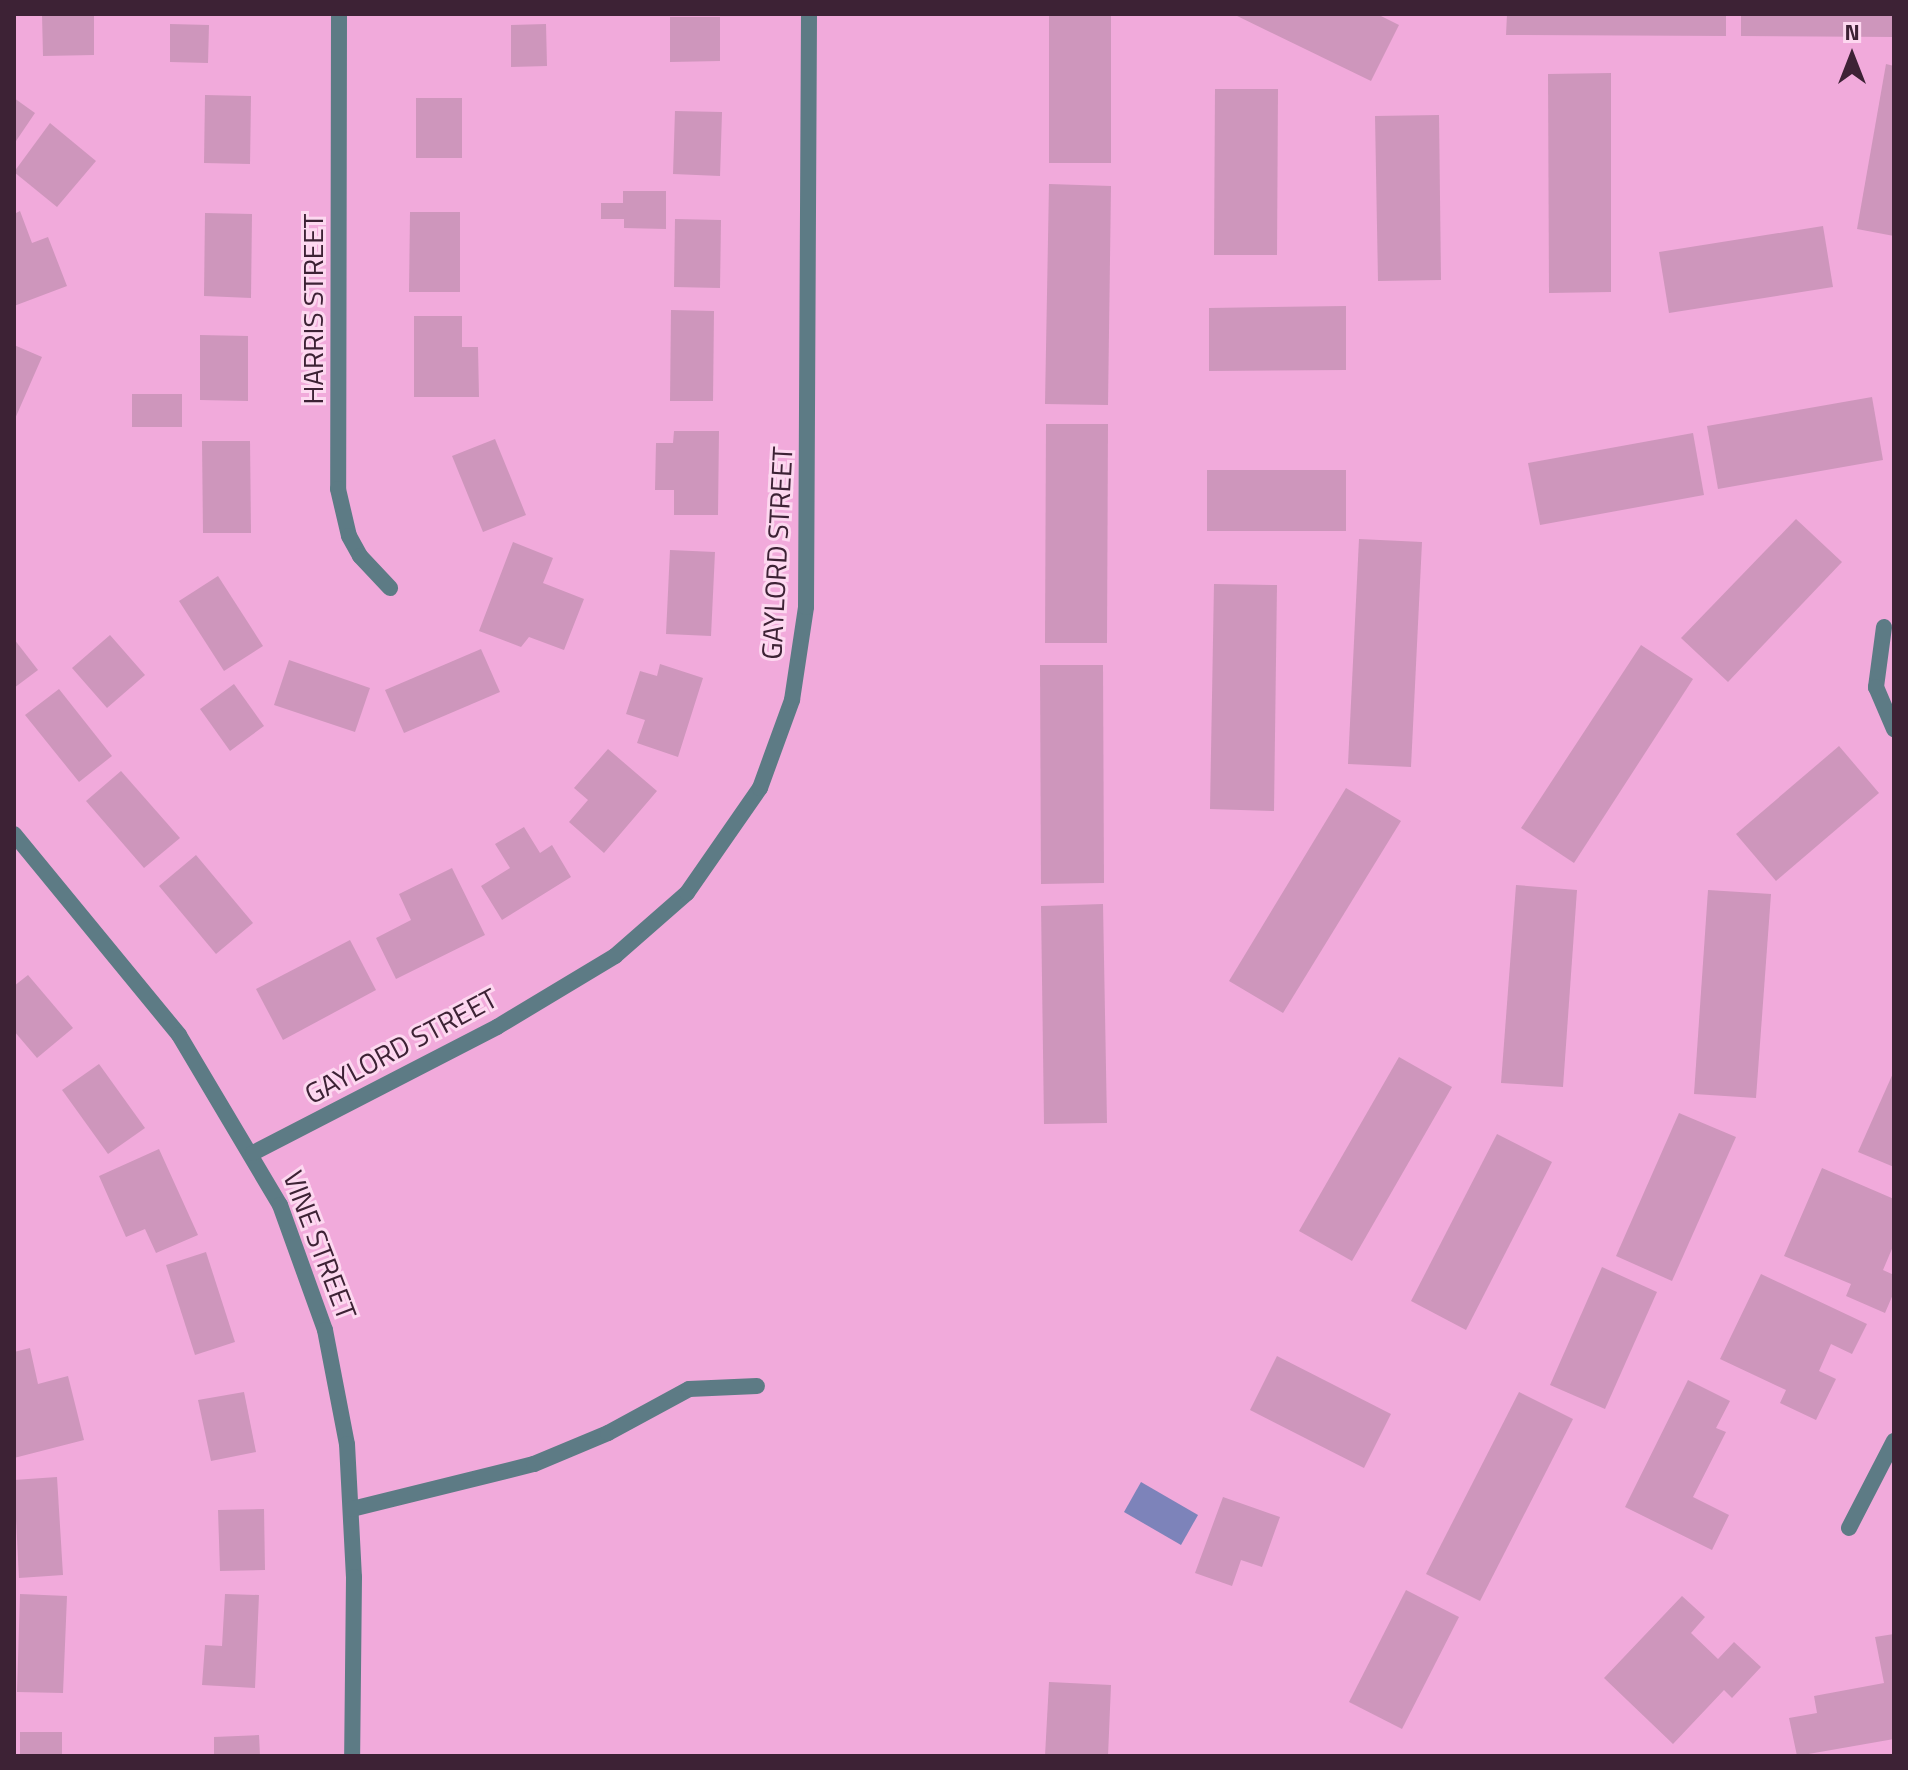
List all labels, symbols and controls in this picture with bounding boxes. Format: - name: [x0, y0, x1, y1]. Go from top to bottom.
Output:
- text: N: [1844, 15, 1860, 49]
- north arrow: [1812, 16, 1892, 96]
- street label: HARRIS STREET: [296, 213, 330, 405]
- street label: GAYLORD STREET: [755, 446, 799, 660]
- street label: GAYLORD STREET: [299, 981, 503, 1111]
- street label: VINE STREET: [276, 1166, 364, 1324]

